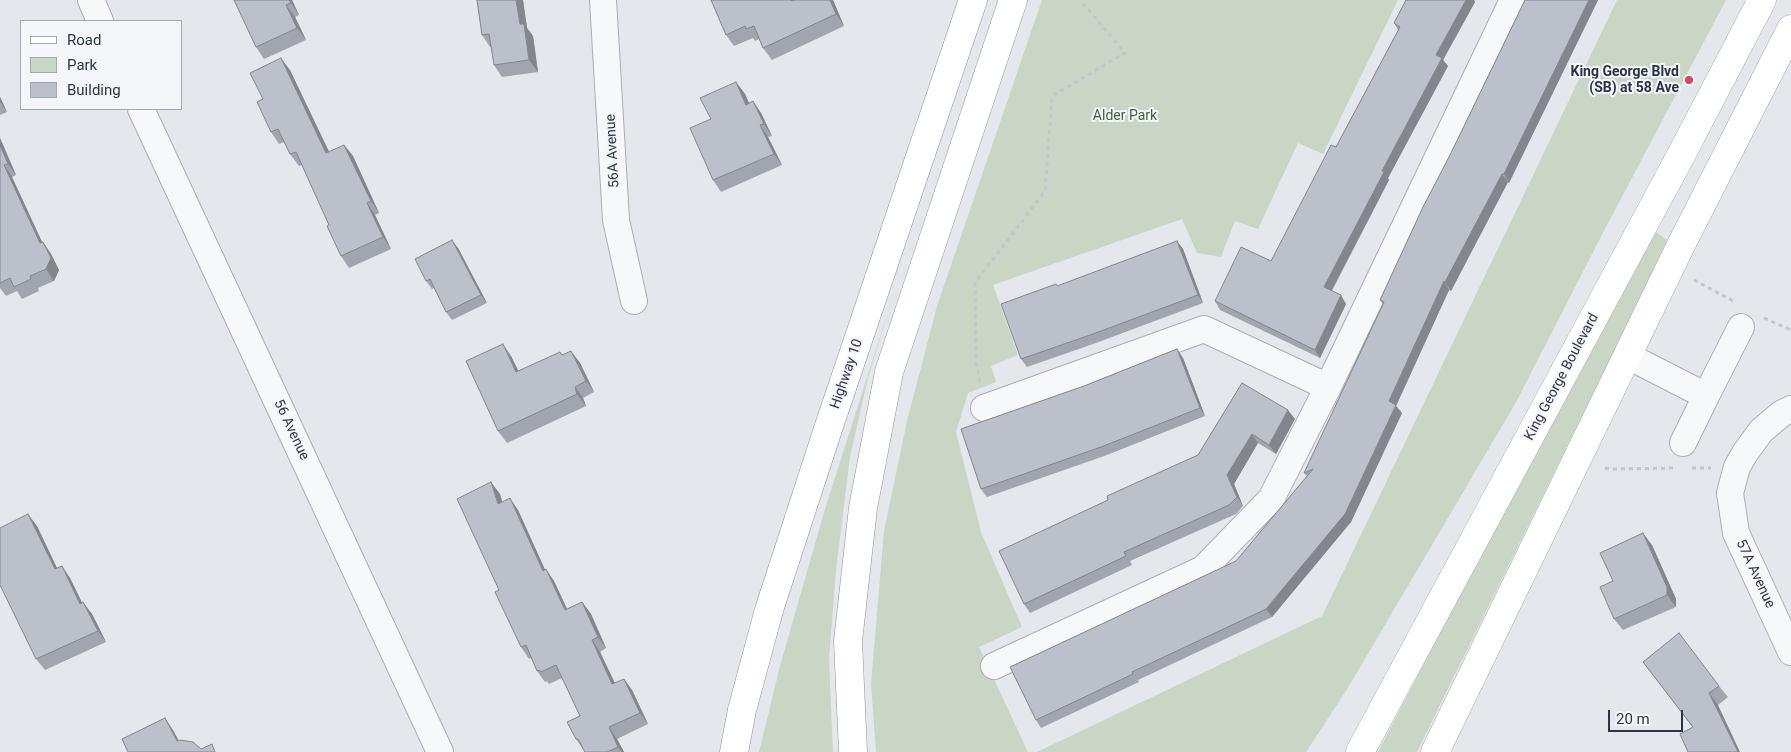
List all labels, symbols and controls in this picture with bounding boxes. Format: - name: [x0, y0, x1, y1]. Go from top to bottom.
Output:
- legend: [20, 20, 182, 110]
- text: Road: [67, 31, 101, 49]
- text: Park: [67, 56, 97, 74]
- place label: King George Blvd (SB) at 58 Ave: [1571, 64, 1679, 96]
- marker: King George Blvd (SB) at 58 Ave: [1683, 74, 1695, 86]
- text: Building: [67, 81, 121, 99]
- park label: Alder Park: [1093, 108, 1157, 124]
- street label: 56A Avenue: [603, 114, 623, 188]
- street label: King George Boulevard: [1521, 311, 1603, 443]
- street label: Highway 10: [827, 337, 867, 411]
- street label: 56 Avenue: [270, 397, 312, 463]
- street label: 57A Avenue: [1732, 537, 1778, 611]
- scale bar: [1611, 700, 1686, 732]
- text: 20 m: [1616, 710, 1650, 728]

